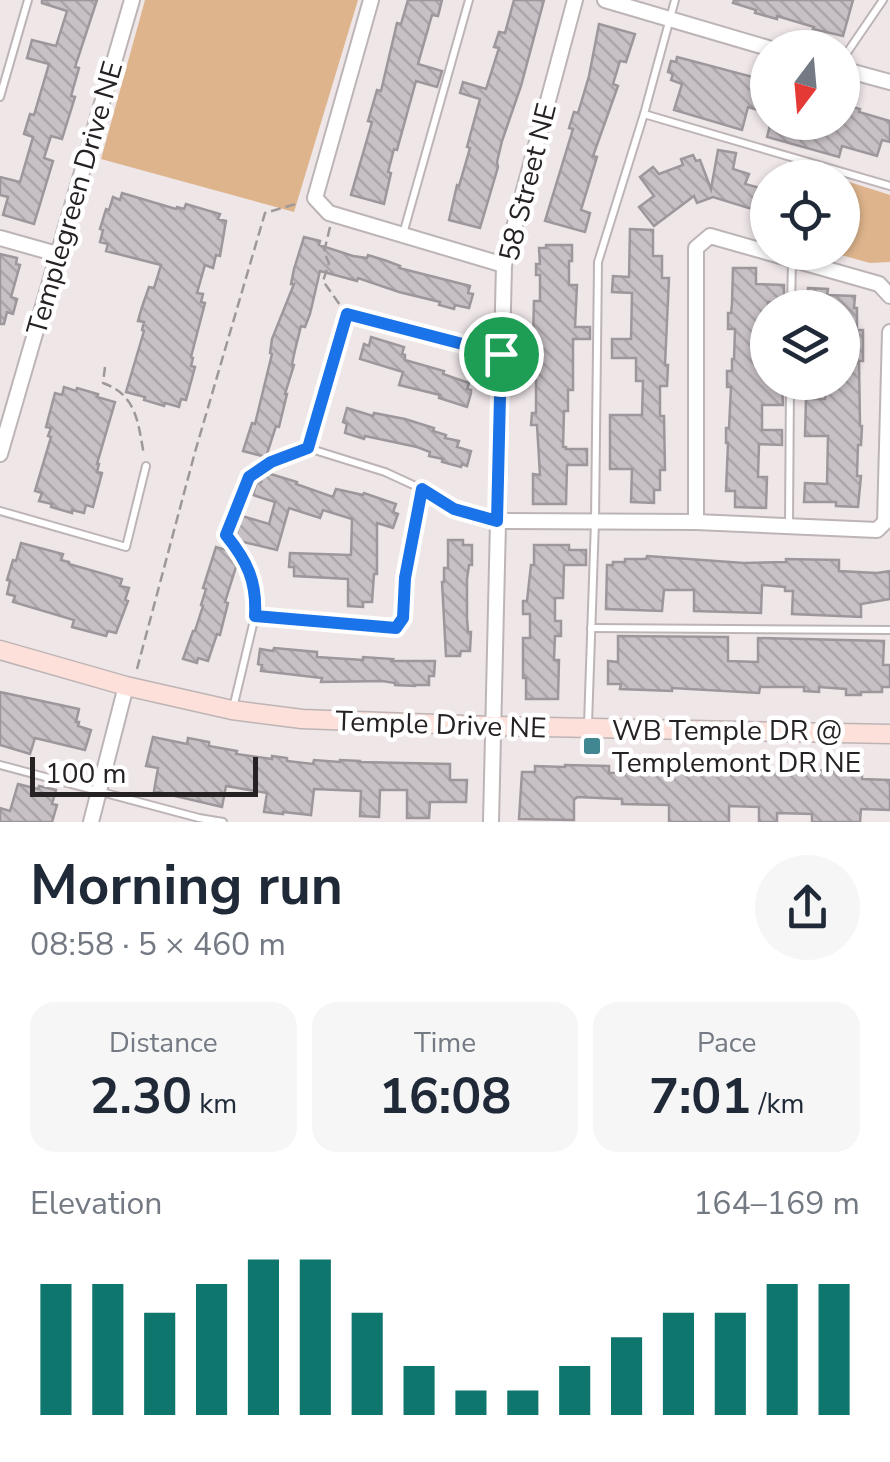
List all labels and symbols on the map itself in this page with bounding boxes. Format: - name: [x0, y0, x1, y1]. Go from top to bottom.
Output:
- north arrow: [750, 30, 860, 140]
- street label: Templegreen Drive NE: [18, 57, 132, 339]
- street label: 58 Street NE: [490, 99, 566, 265]
- pin: [459, 312, 544, 397]
- street label: Temple Drive NE: [335, 702, 547, 748]
- place label: WB Temple DR @ Templemont DR NE: [612, 712, 861, 782]
- marker: WB Temple DR @ Templemont DR NE: [581, 735, 603, 757]
- scale bar: [30, 752, 258, 796]

